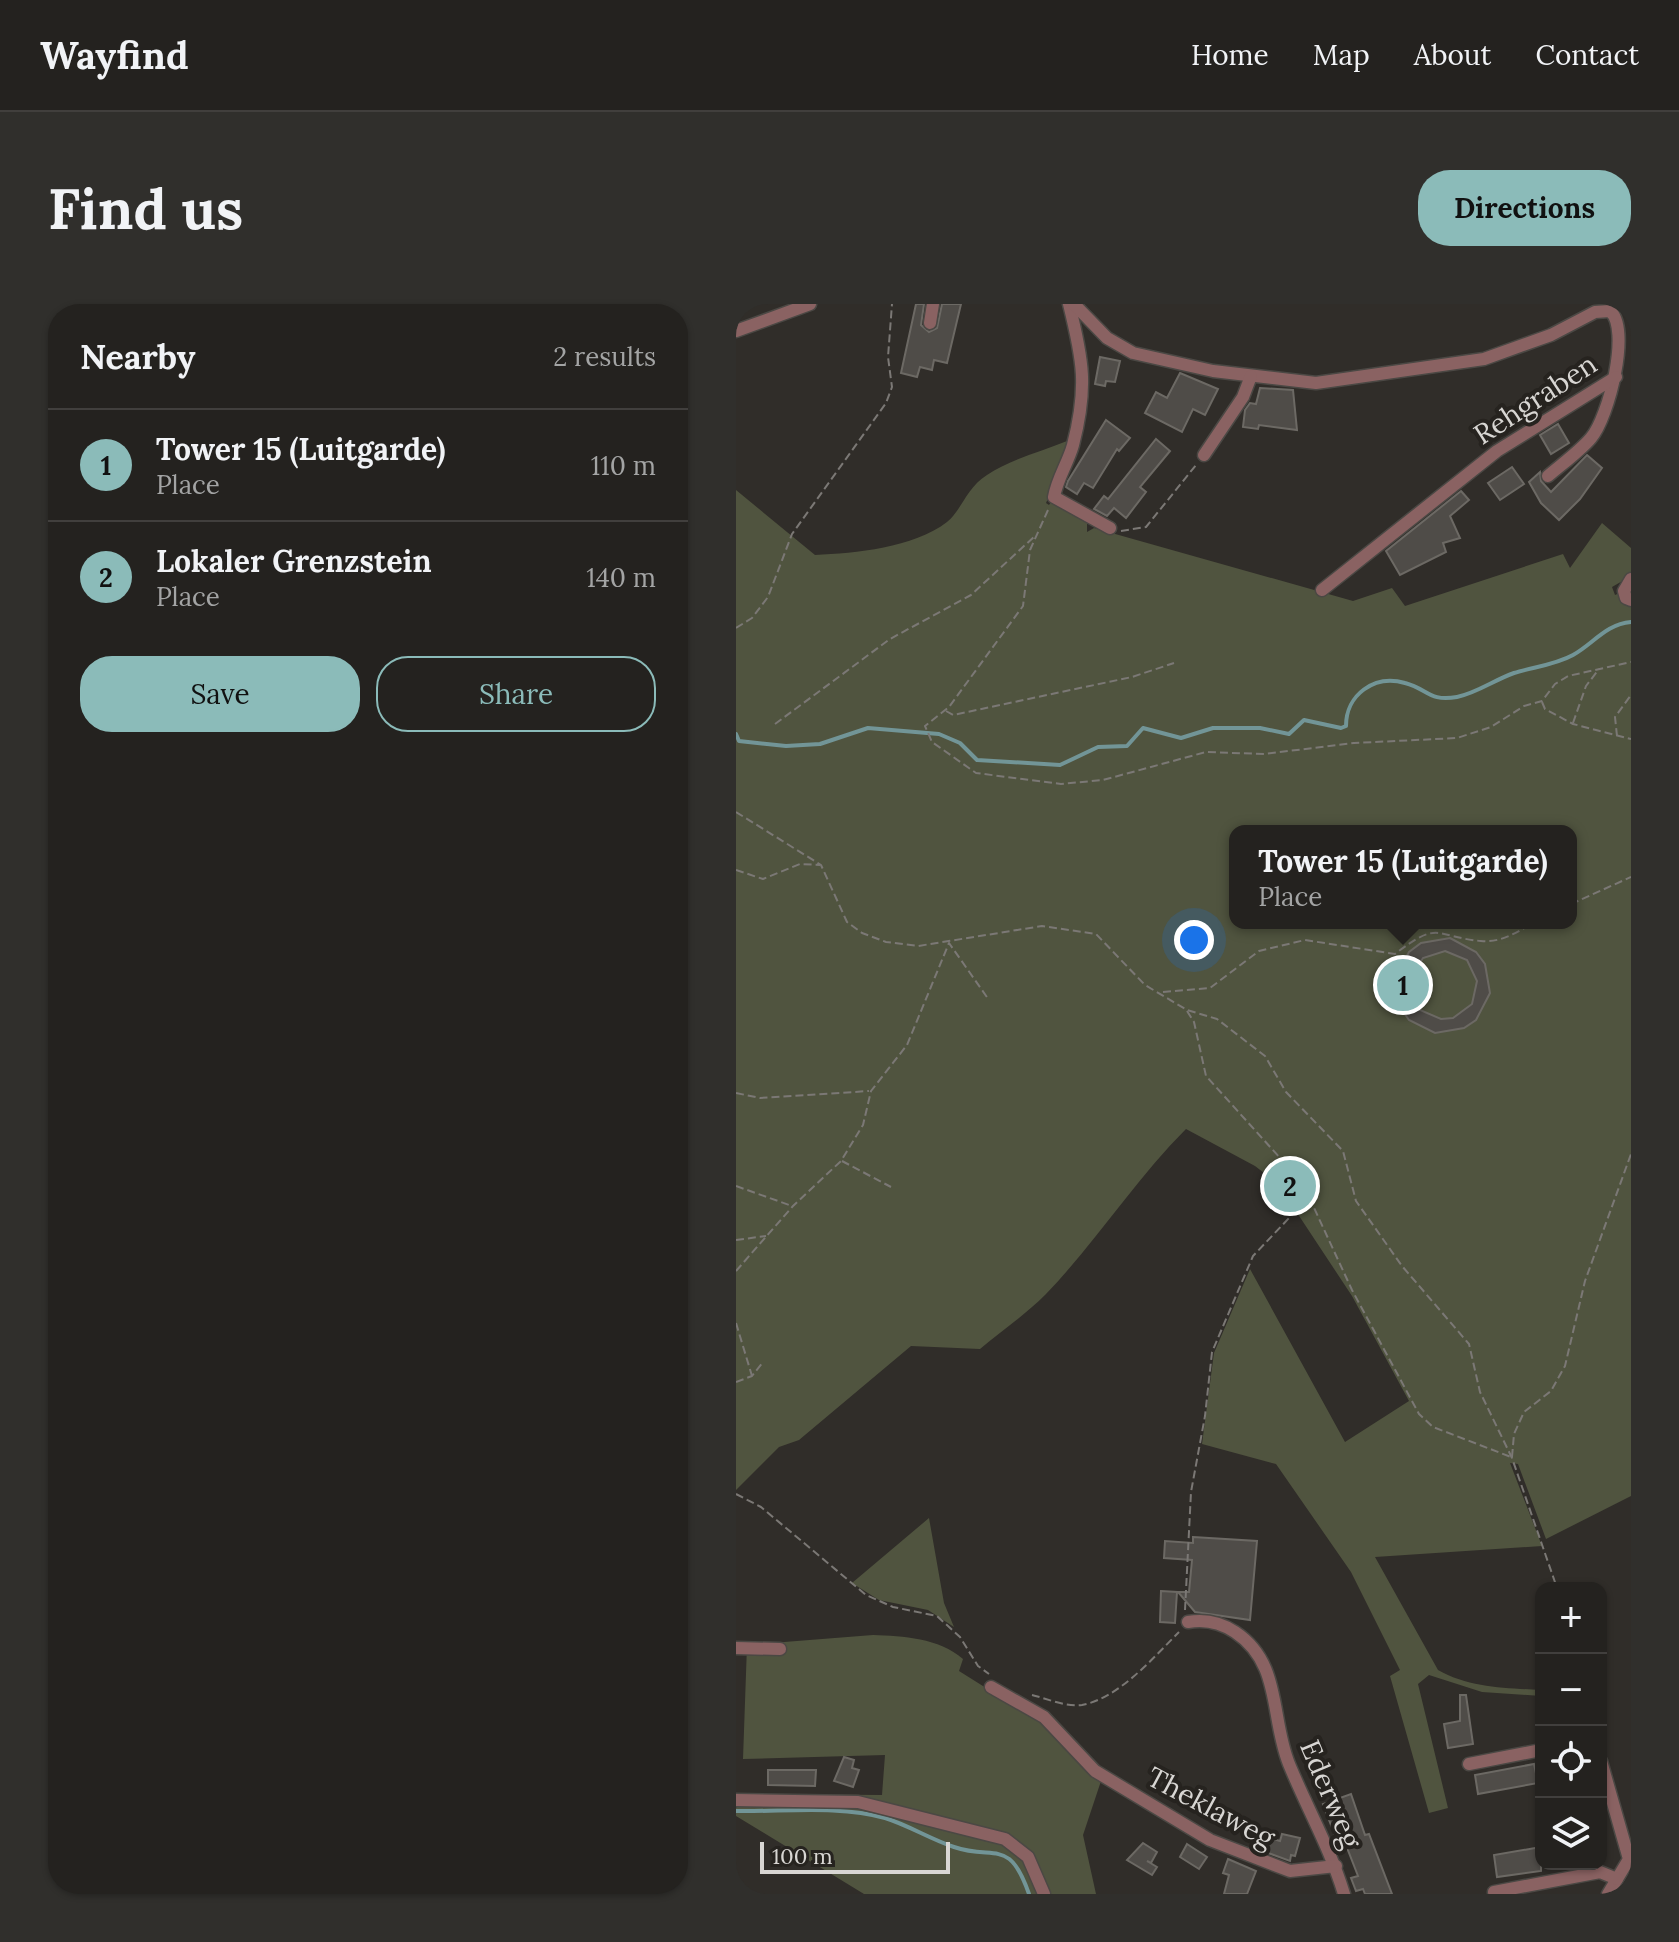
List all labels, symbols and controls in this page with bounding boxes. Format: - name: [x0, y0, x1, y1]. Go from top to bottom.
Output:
- text: Wayfind: [40, 31, 189, 79]
- text: Home: [1191, 37, 1269, 73]
- text: Map: [1313, 37, 1370, 73]
- text: About: [1414, 37, 1491, 73]
- text: Contact: [1535, 37, 1639, 73]
- button: Directions: [1418, 170, 1631, 246]
- text: Find us: [48, 173, 243, 244]
- text: Nearby: [80, 335, 196, 378]
- text: 2 results: [553, 340, 656, 373]
- street label: Rehgraben: [1467, 346, 1603, 452]
- text: Tower 15 (Luitgarde): [156, 430, 445, 468]
- text: 1: [101, 449, 111, 482]
- text: 110 m: [591, 449, 656, 482]
- text: Place: [156, 468, 220, 501]
- text: Lokaler Grenzstein: [156, 542, 432, 580]
- text: 2: [99, 561, 113, 594]
- text: 140 m: [586, 561, 656, 594]
- text: Place: [156, 580, 220, 613]
- button: Save: [80, 656, 360, 732]
- button: Share: [376, 656, 656, 732]
- popup: [1229, 825, 1577, 929]
- text: Tower 15 (Luitgarde): [1258, 842, 1548, 880]
- text: Place: [1258, 880, 1322, 913]
- your location: [1174, 920, 1214, 960]
- pin: 1: [1377, 955, 1429, 1015]
- pin: 2: [1264, 1156, 1316, 1216]
- map controls: [1535, 1582, 1607, 1870]
- button: +: [1535, 1582, 1607, 1654]
- button: −: [1535, 1654, 1607, 1726]
- button: locate: [1535, 1726, 1607, 1798]
- street label: Ederweg: [1292, 1734, 1370, 1854]
- street label: Theklaweg: [1141, 1758, 1281, 1856]
- button: layers: [1535, 1798, 1607, 1870]
- scale bar: [760, 1838, 950, 1874]
- text: 100 m: [772, 1842, 833, 1870]

